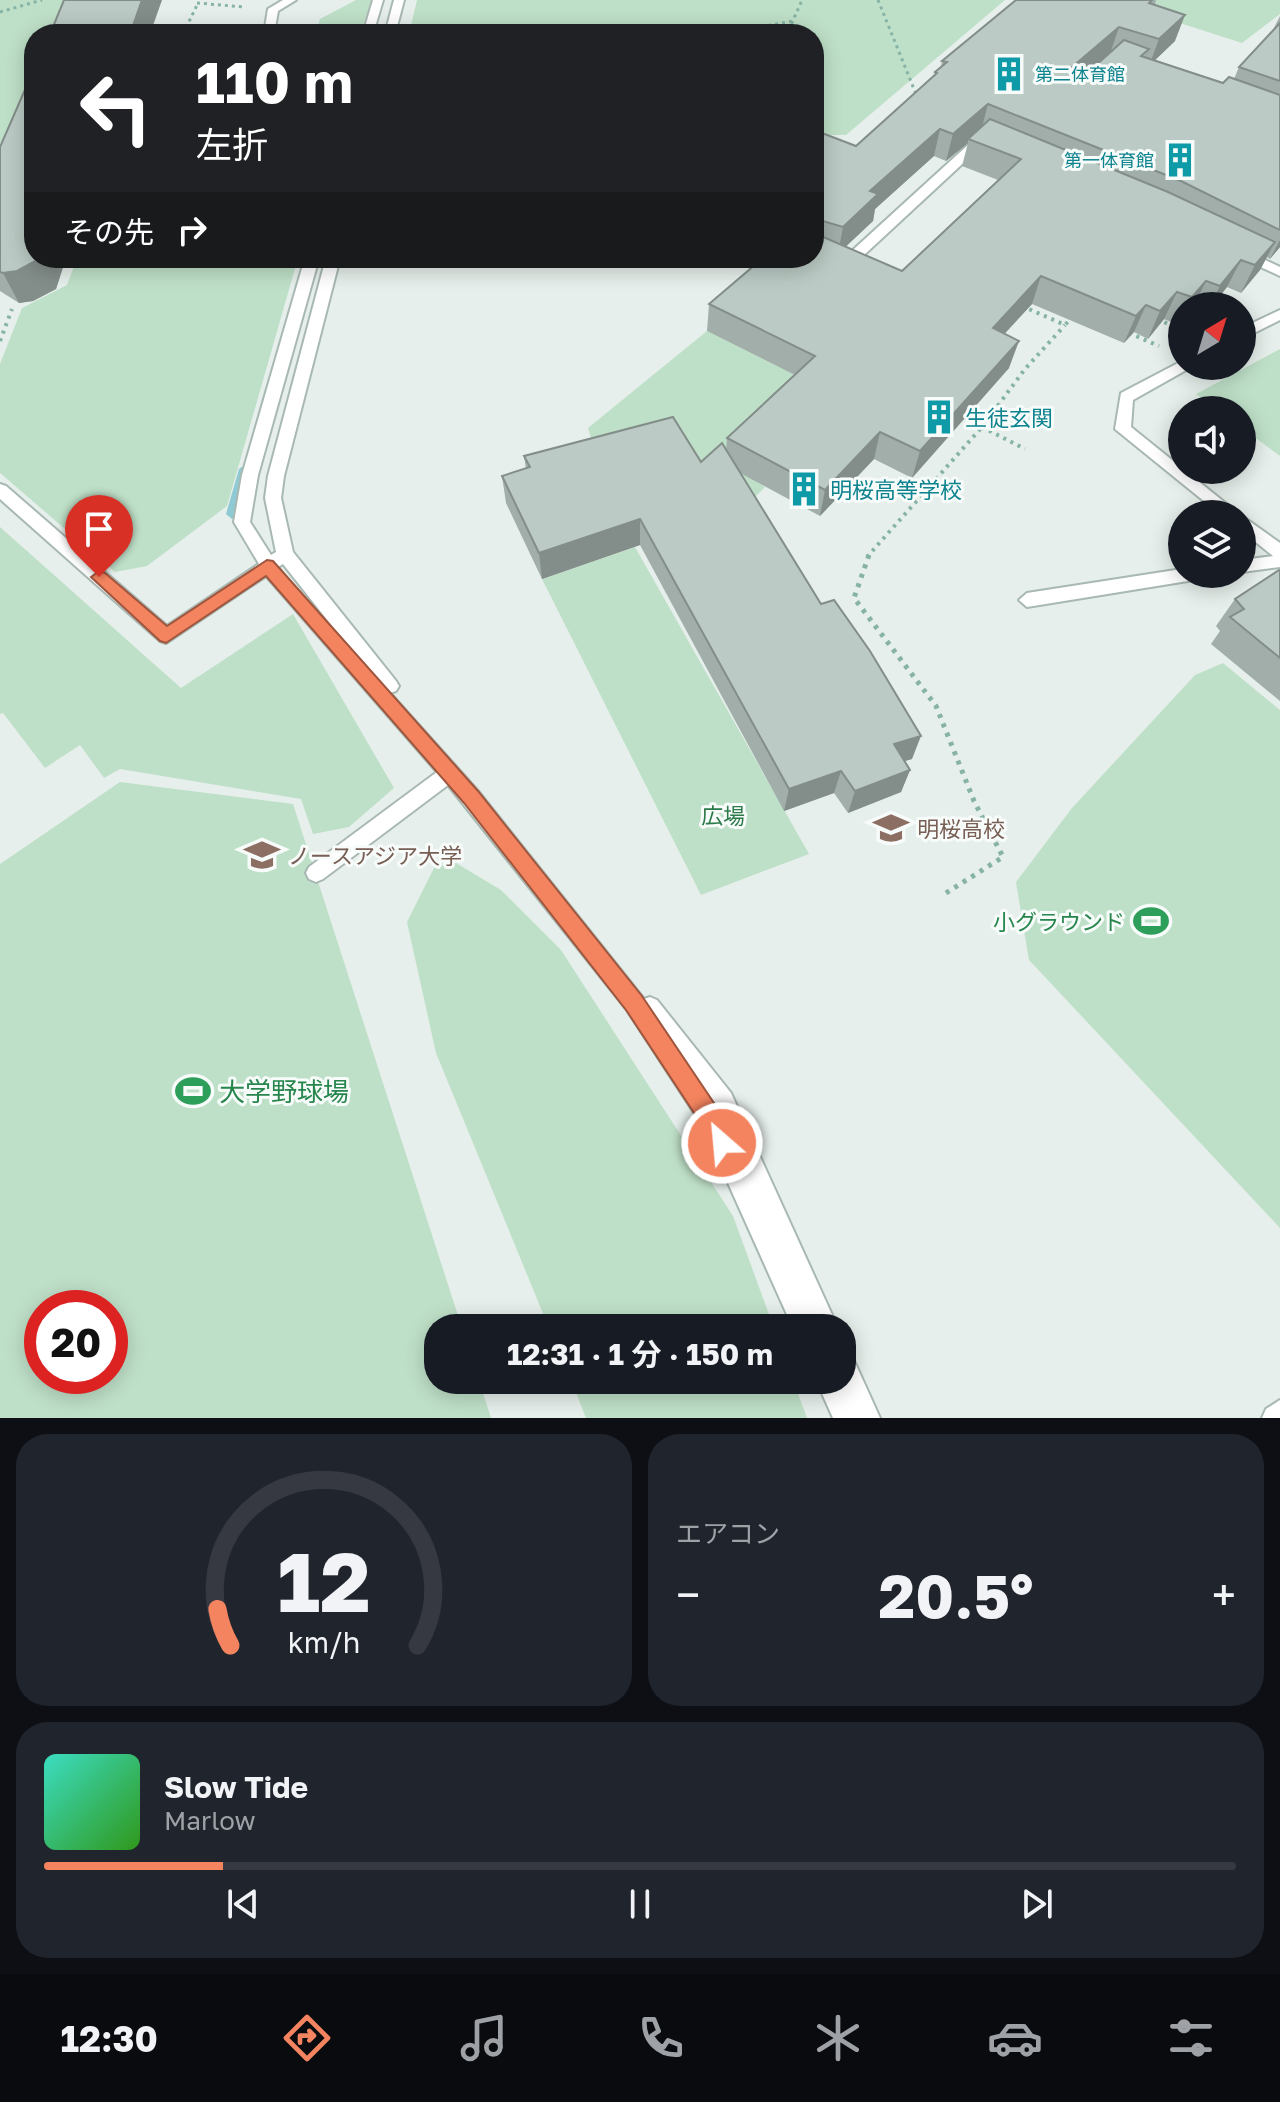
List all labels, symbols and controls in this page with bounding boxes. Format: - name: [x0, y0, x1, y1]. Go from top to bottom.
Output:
- text: 110 m: [196, 48, 353, 115]
- building icon: 第二体育館: [990, 55, 1028, 93]
- icon: left: [64, 56, 168, 160]
- place label: 第二体育館: [1035, 63, 1125, 85]
- text: 左折: [196, 123, 268, 166]
- building icon: 第一体育館: [1161, 141, 1199, 179]
- place label: 第一体育館: [1064, 149, 1154, 171]
- icon: right: [170, 208, 214, 252]
- text: その先: [64, 214, 154, 250]
- north arrow: [1168, 292, 1256, 380]
- map controls: [1168, 292, 1256, 588]
- button: sound: [1168, 396, 1256, 484]
- building icon: 生徒玄関: [920, 398, 958, 436]
- place label: 生徒玄関: [965, 404, 1053, 431]
- building icon: 明桜高等学校: [785, 470, 823, 508]
- place label: 明桜高等学校: [830, 476, 962, 503]
- pin: [65, 495, 133, 577]
- button: layers: [1168, 500, 1256, 588]
- icon: arrive: [77, 507, 121, 551]
- park label: 広場: [701, 802, 745, 829]
- school or university icon: 明桜高校: [872, 809, 910, 847]
- place label: 明桜高校: [917, 815, 1005, 842]
- school or university icon: ノースアジア大学: [243, 836, 281, 874]
- place label: ノースアジア大学: [288, 842, 462, 869]
- sports icon: 小グラウンド: [1132, 902, 1170, 940]
- place label: 小グラウンド: [993, 908, 1125, 935]
- sports icon: 大学野球場: [174, 1072, 212, 1110]
- place label: 大学野球場: [219, 1076, 349, 1107]
- position arrow: [680, 1101, 764, 1185]
- speed limit sign: 20: [24, 1290, 128, 1394]
- text: 12:31 · 1 分 · 150 m: [507, 1336, 773, 1372]
- text: エアコン: [676, 1518, 780, 1549]
- text: 12: [277, 1530, 371, 1630]
- text: 20.5°: [879, 1559, 1033, 1631]
- text: −: [676, 1568, 700, 1621]
- text: +: [1212, 1568, 1236, 1621]
- text: km/h: [288, 1625, 360, 1659]
- text: Slow Tide: [164, 1769, 308, 1805]
- text: Marlow: [164, 1805, 256, 1836]
- icon: previous: [221, 1882, 265, 1926]
- icon: pause: [618, 1882, 662, 1926]
- icon: next: [1015, 1882, 1059, 1926]
- icon: directions: [279, 2010, 335, 2066]
- icon: music: [456, 2010, 512, 2066]
- icon: phone: [633, 2010, 689, 2066]
- icon: climate: [810, 2010, 866, 2066]
- icon: car: [987, 2010, 1043, 2066]
- icon: filters: [1163, 2010, 1219, 2066]
- text: 12:30: [60, 2017, 158, 2060]

